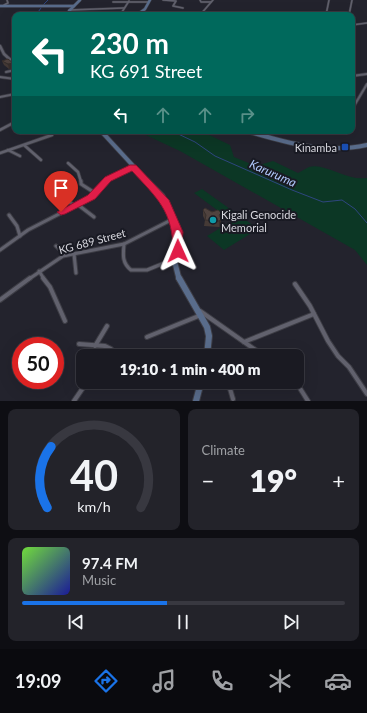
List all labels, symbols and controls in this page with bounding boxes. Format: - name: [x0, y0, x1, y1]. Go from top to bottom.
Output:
- text: 230 m: [90, 26, 169, 60]
- icon: left: [24, 28, 76, 80]
- text: KG 691 Street: [90, 60, 202, 82]
- icon: left: [110, 104, 132, 126]
- icon: ahead: [152, 104, 174, 126]
- icon: ahead: [194, 104, 216, 126]
- icon: right: [236, 104, 258, 126]
- place label: Kinamba: [295, 141, 337, 154]
- marker: Kinamba: [340, 142, 350, 152]
- water label: Karuruma: [247, 156, 299, 190]
- pin: [44, 171, 78, 212]
- icon: arrive: [50, 177, 72, 199]
- place label: Kigali Genocide Memorial: [221, 208, 296, 234]
- marker: Kigali Genocide Memorial: [208, 215, 218, 225]
- street label: KG 689 Street: [57, 226, 127, 256]
- position arrow: [157, 230, 199, 272]
- speed limit sign: 50: [12, 337, 64, 389]
- text: 19:10 · 1 min · 400 m: [119, 360, 261, 378]
- text: Climate: [202, 442, 245, 458]
- text: 40: [70, 449, 118, 499]
- text: 19°: [250, 462, 297, 498]
- text: −: [202, 467, 214, 494]
- text: +: [332, 467, 345, 494]
- text: km/h: [77, 497, 110, 514]
- text: 97.4 FM: [82, 554, 138, 572]
- text: Music: [82, 572, 116, 588]
- icon: previous: [65, 611, 87, 633]
- icon: pause: [172, 611, 194, 633]
- icon: next: [280, 611, 302, 633]
- icon: directions: [92, 667, 120, 695]
- icon: music: [150, 667, 178, 695]
- icon: phone: [208, 667, 236, 695]
- icon: climate: [266, 667, 294, 695]
- icon: car: [324, 667, 352, 695]
- text: 19:09: [15, 670, 61, 692]

